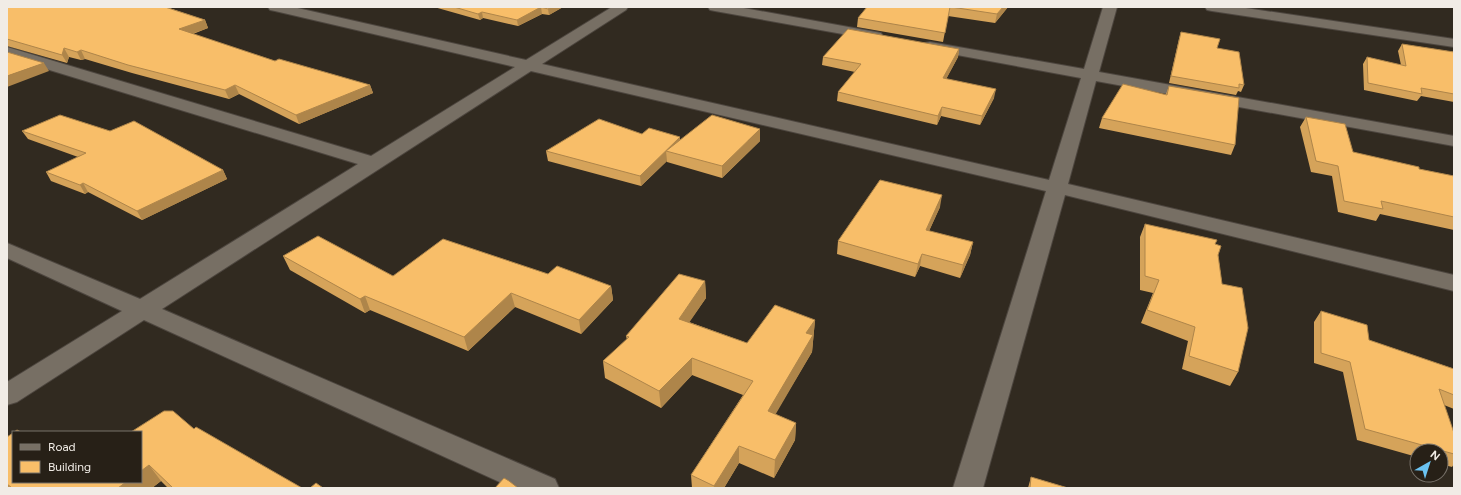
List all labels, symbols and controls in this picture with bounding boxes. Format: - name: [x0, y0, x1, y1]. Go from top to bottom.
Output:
- legend: [12, 431, 142, 483]
- text: Road: [48, 440, 76, 454]
- north arrow: [1409, 443, 1449, 483]
- text: N: [1428, 448, 1442, 463]
- text: Building: [48, 460, 91, 474]

